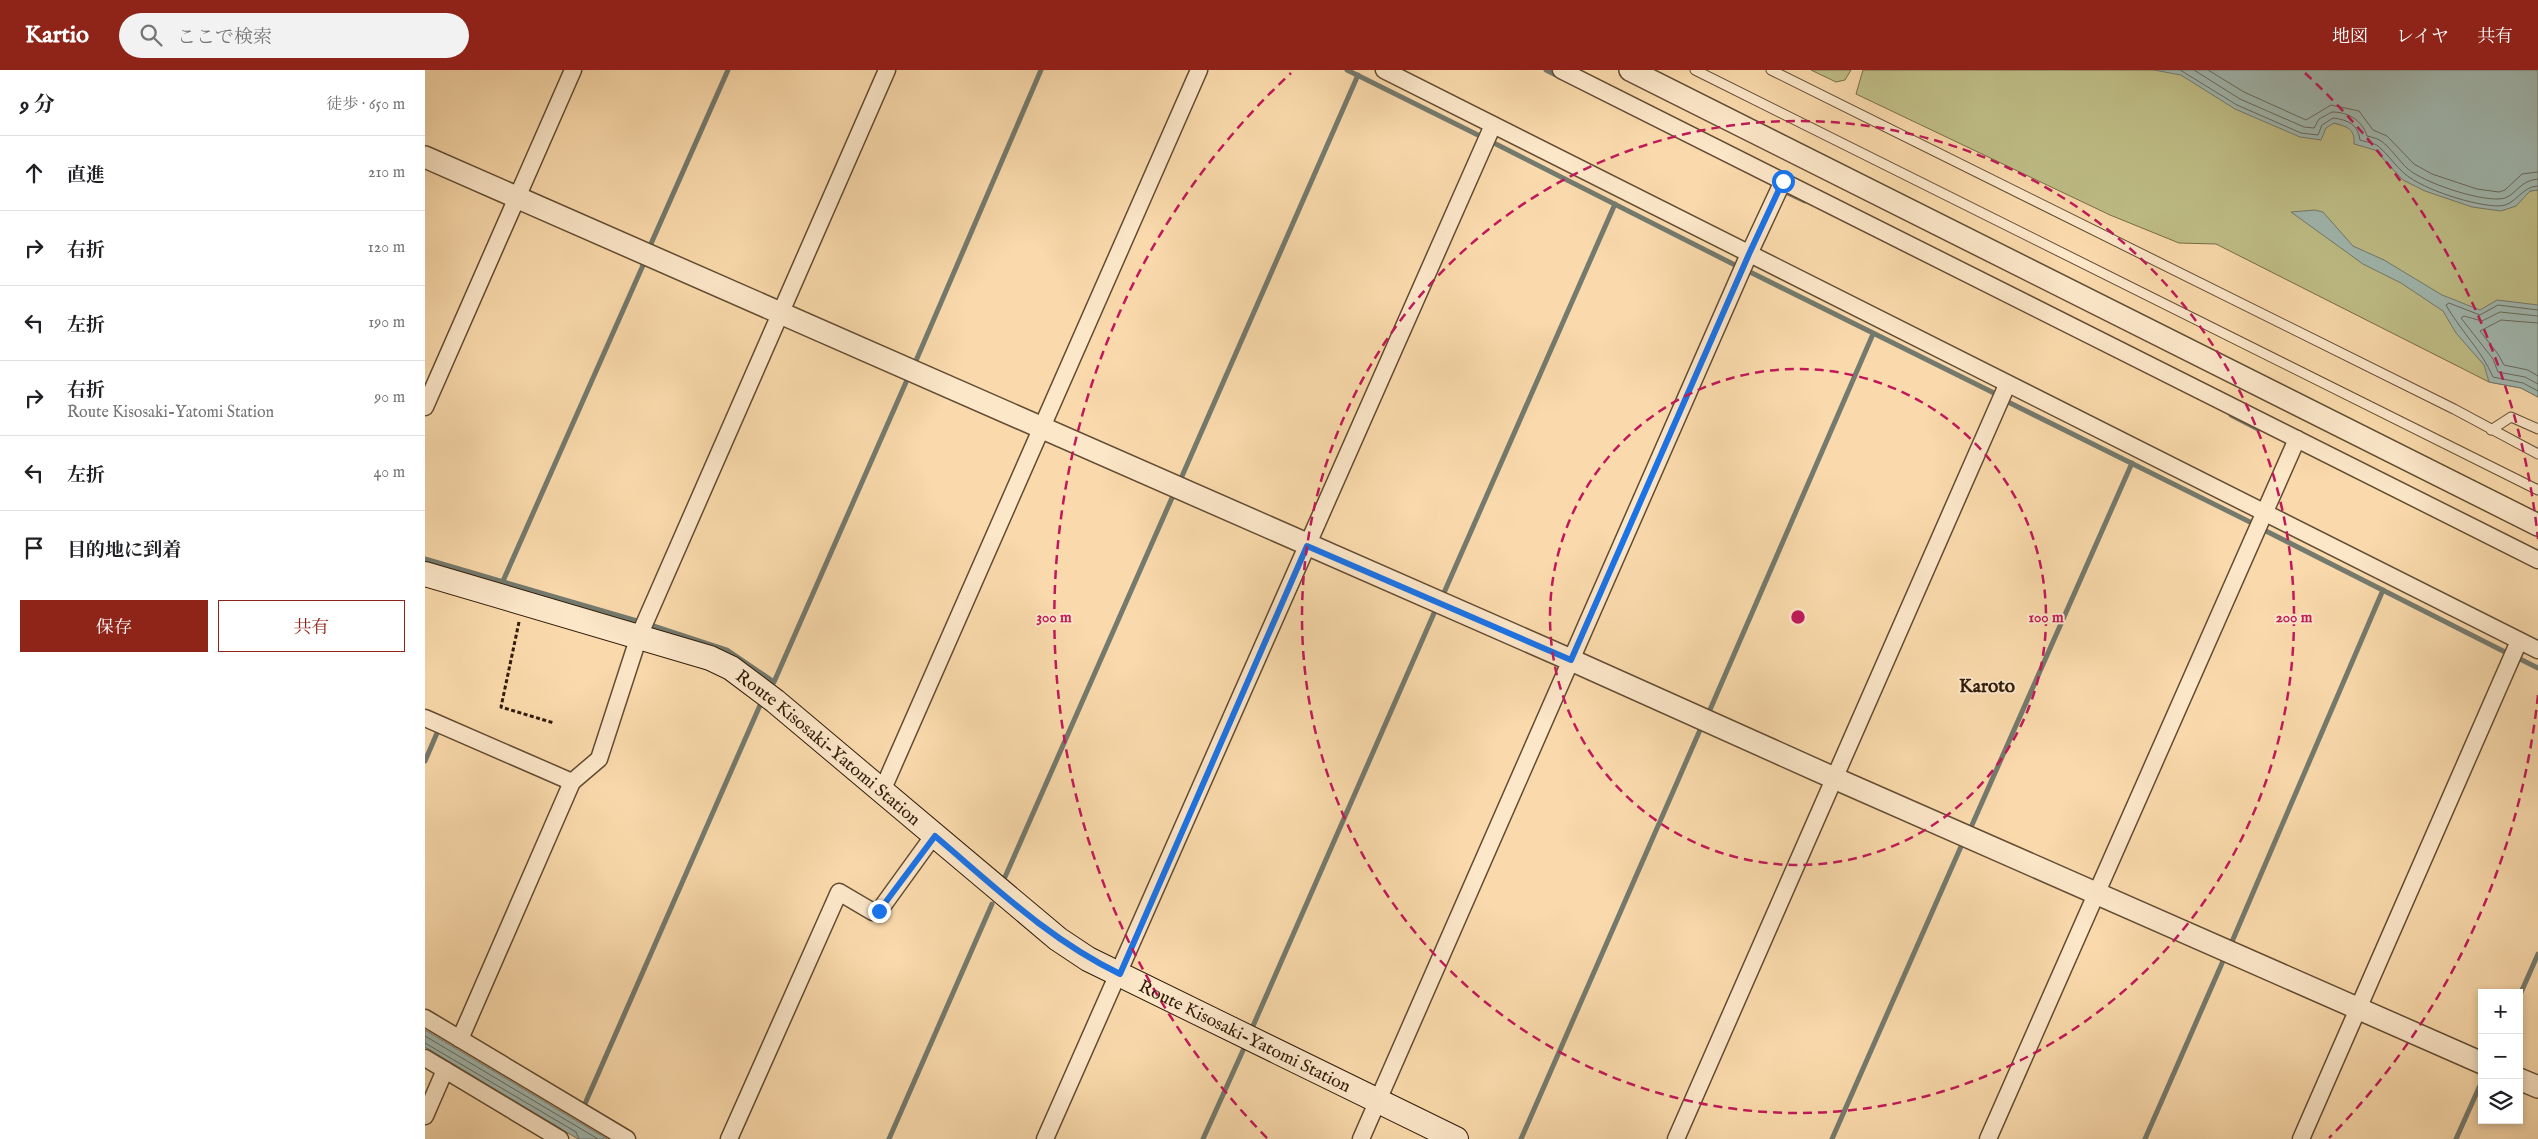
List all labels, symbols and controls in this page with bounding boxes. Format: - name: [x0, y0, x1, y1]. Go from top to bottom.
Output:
- search box: [119, 13, 469, 58]
- text: Kartio: [25, 20, 89, 51]
- icon: search: [137, 21, 165, 49]
- text: ここで検索: [177, 26, 272, 50]
- text: 地図: [2332, 26, 2368, 49]
- text: レイヤ: [2396, 26, 2449, 49]
- text: 共有: [2477, 26, 2513, 49]
- text: 9 分: [20, 92, 55, 119]
- text: 徒歩 · 650 m: [326, 95, 405, 115]
- icon: ahead: [20, 159, 48, 187]
- text: 210 m: [368, 163, 405, 183]
- text: 直進: [67, 164, 105, 188]
- route start: [1772, 170, 1795, 193]
- icon: right: [20, 234, 48, 262]
- text: 120 m: [368, 238, 405, 258]
- text: 右折: [67, 239, 105, 263]
- icon: left: [20, 309, 48, 337]
- text: 190 m: [368, 313, 405, 333]
- text: 左折: [67, 314, 105, 338]
- text: 右折: [67, 379, 105, 403]
- icon: right: [20, 384, 48, 412]
- text: 90 m: [374, 388, 405, 408]
- text: Route Kisosaki-Yatomi Station: [67, 403, 274, 423]
- icon: left: [20, 459, 48, 487]
- text: 40 m: [373, 463, 405, 483]
- text: 左折: [67, 464, 105, 488]
- icon: arrive: [20, 534, 48, 562]
- text: 目的地に到着: [67, 539, 181, 563]
- button: 保存: [20, 600, 208, 652]
- button: 共有: [218, 600, 405, 652]
- text: 300 m: [1036, 608, 1072, 627]
- centre of rings: [1789, 608, 1807, 626]
- text: 100 m: [2028, 608, 2064, 627]
- text: 200 m: [2276, 608, 2313, 627]
- street label: Route Kisosaki-Yatomi Station: [730, 665, 925, 832]
- district label: Karoto: [1959, 675, 2015, 699]
- route end: [868, 900, 891, 923]
- street label: Route Kisosaki-Yatomi Station: [1135, 976, 1355, 1099]
- map controls: [2478, 989, 2523, 1124]
- button: +: [2478, 989, 2523, 1034]
- button: −: [2478, 1034, 2523, 1079]
- button: layers: [2478, 1079, 2523, 1124]

